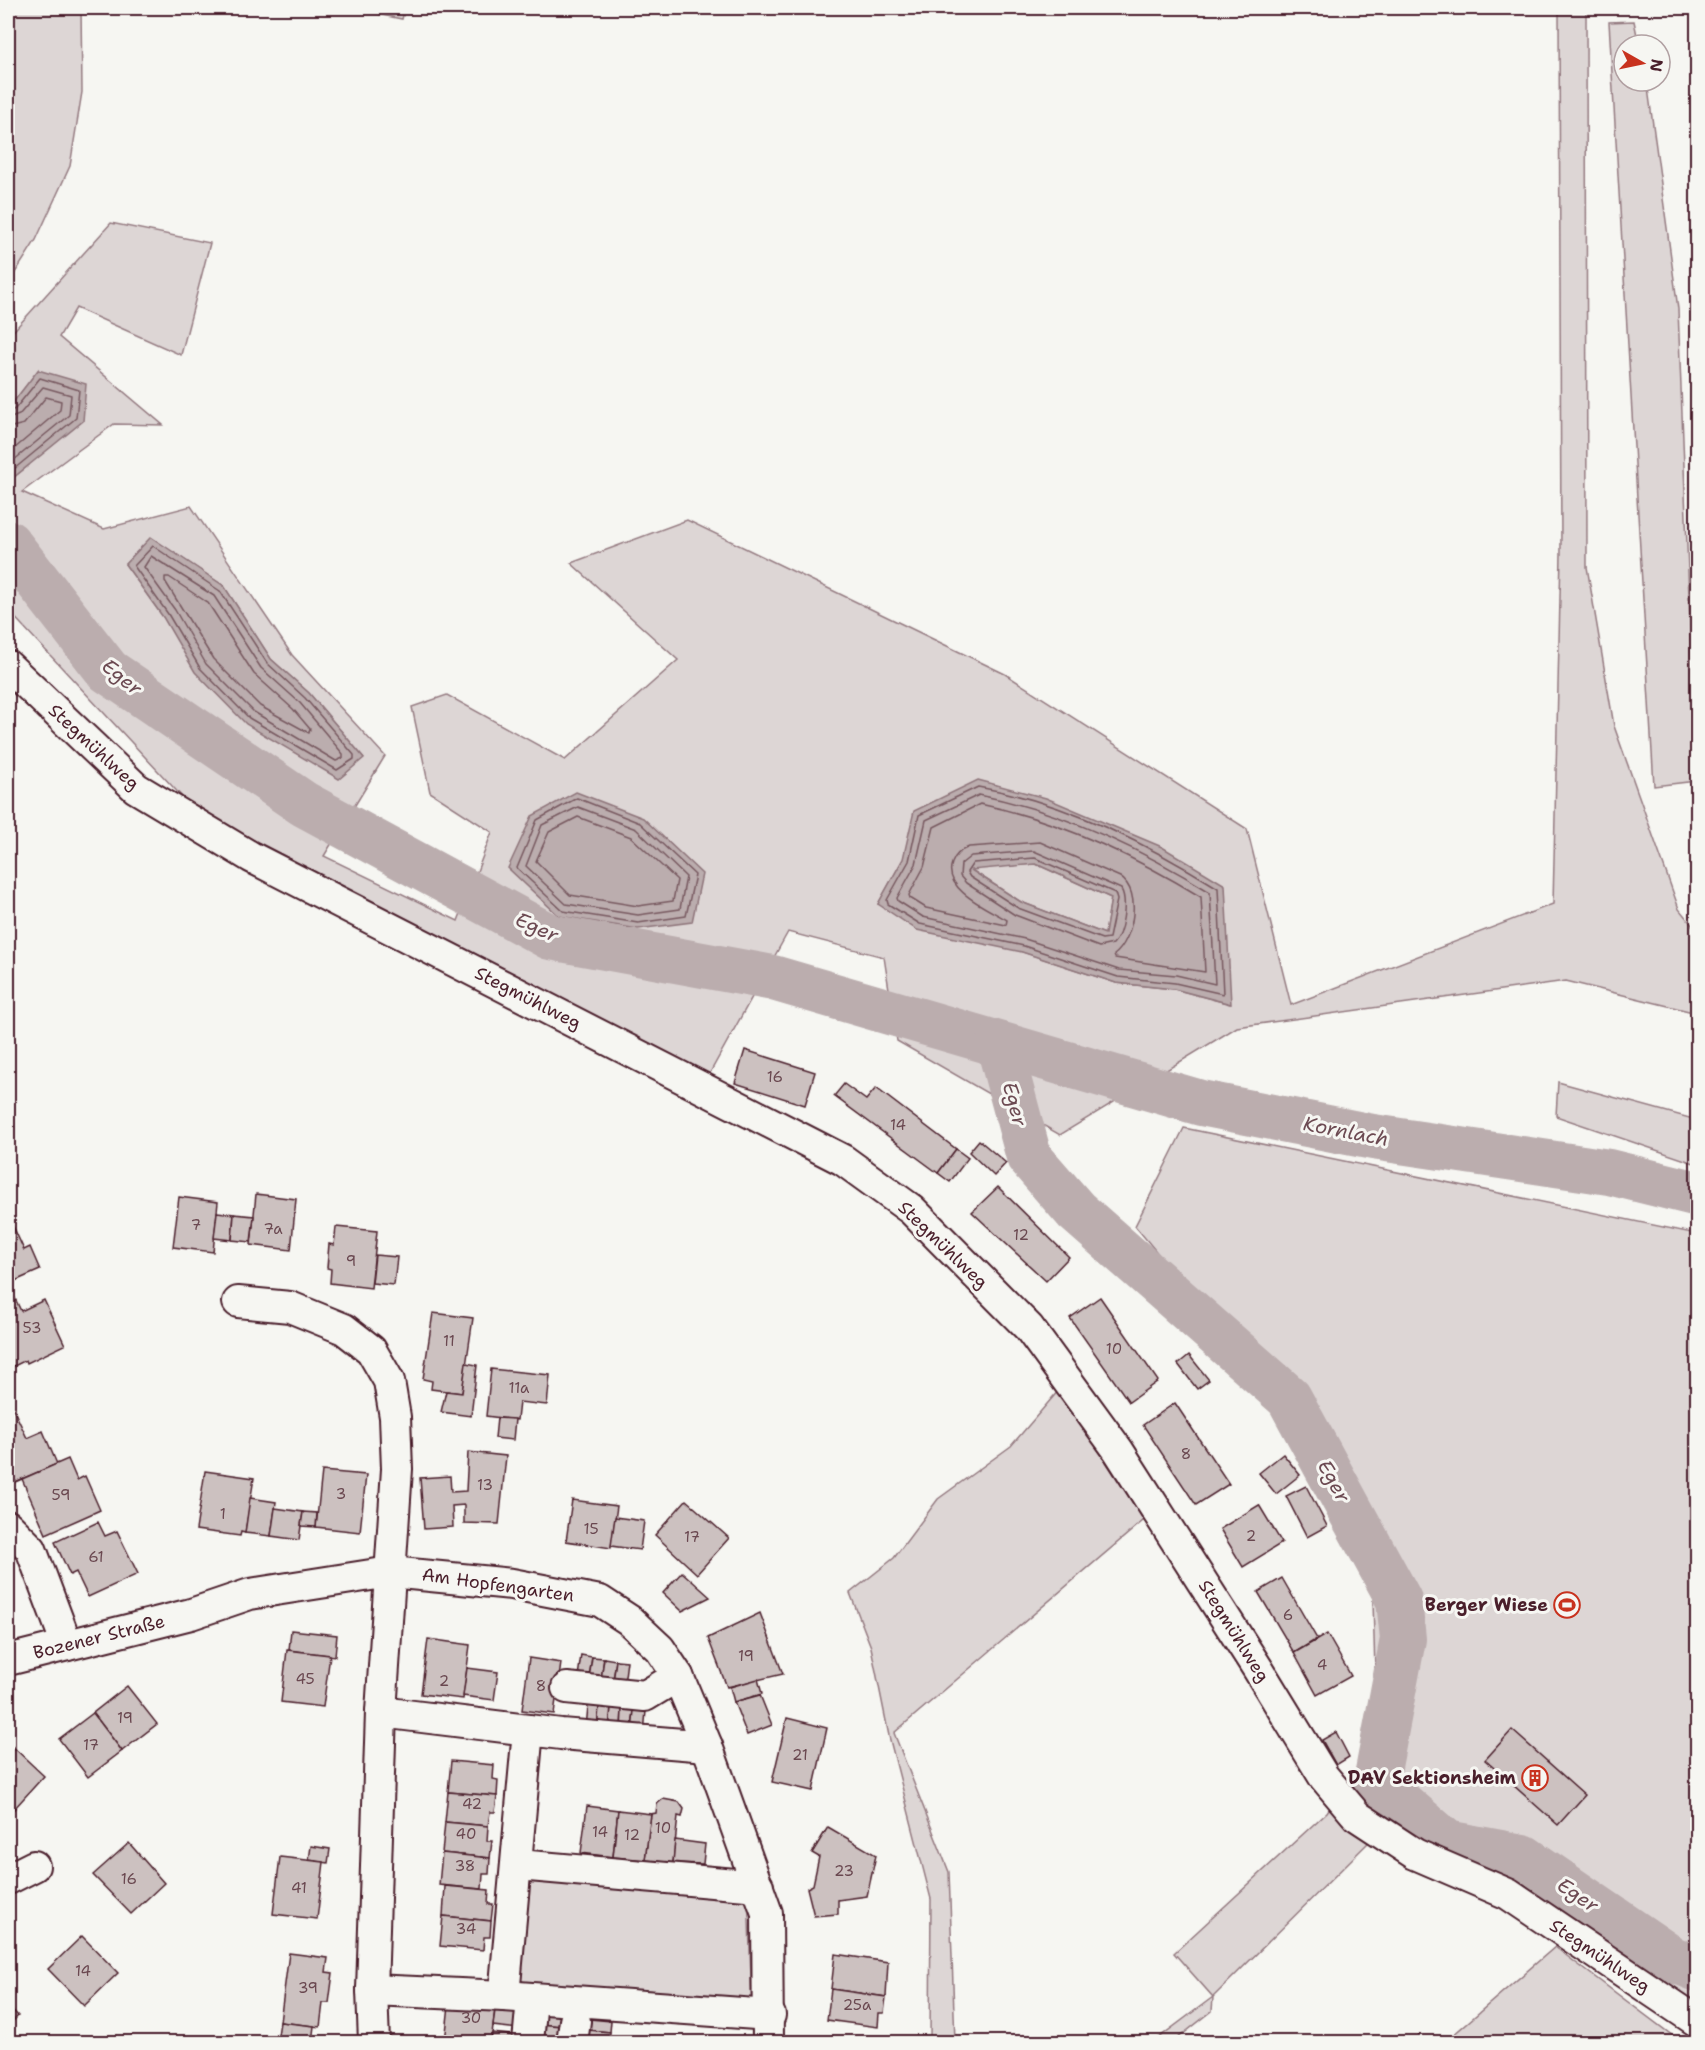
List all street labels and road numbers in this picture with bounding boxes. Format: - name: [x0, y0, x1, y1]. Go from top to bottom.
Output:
- street label: Stegmühlweg: [43, 699, 145, 795]
- street label: Stegmühlweg: [471, 961, 585, 1035]
- street label: Stegmühlweg: [893, 1196, 993, 1294]
- street label: Am Hopfengarten: [420, 1562, 576, 1608]
- street label: Stegmühlweg: [1193, 1575, 1275, 1687]
- street label: Bozener Straße: [31, 1609, 167, 1665]
- street label: Stegmühlweg: [1545, 1913, 1655, 1999]

